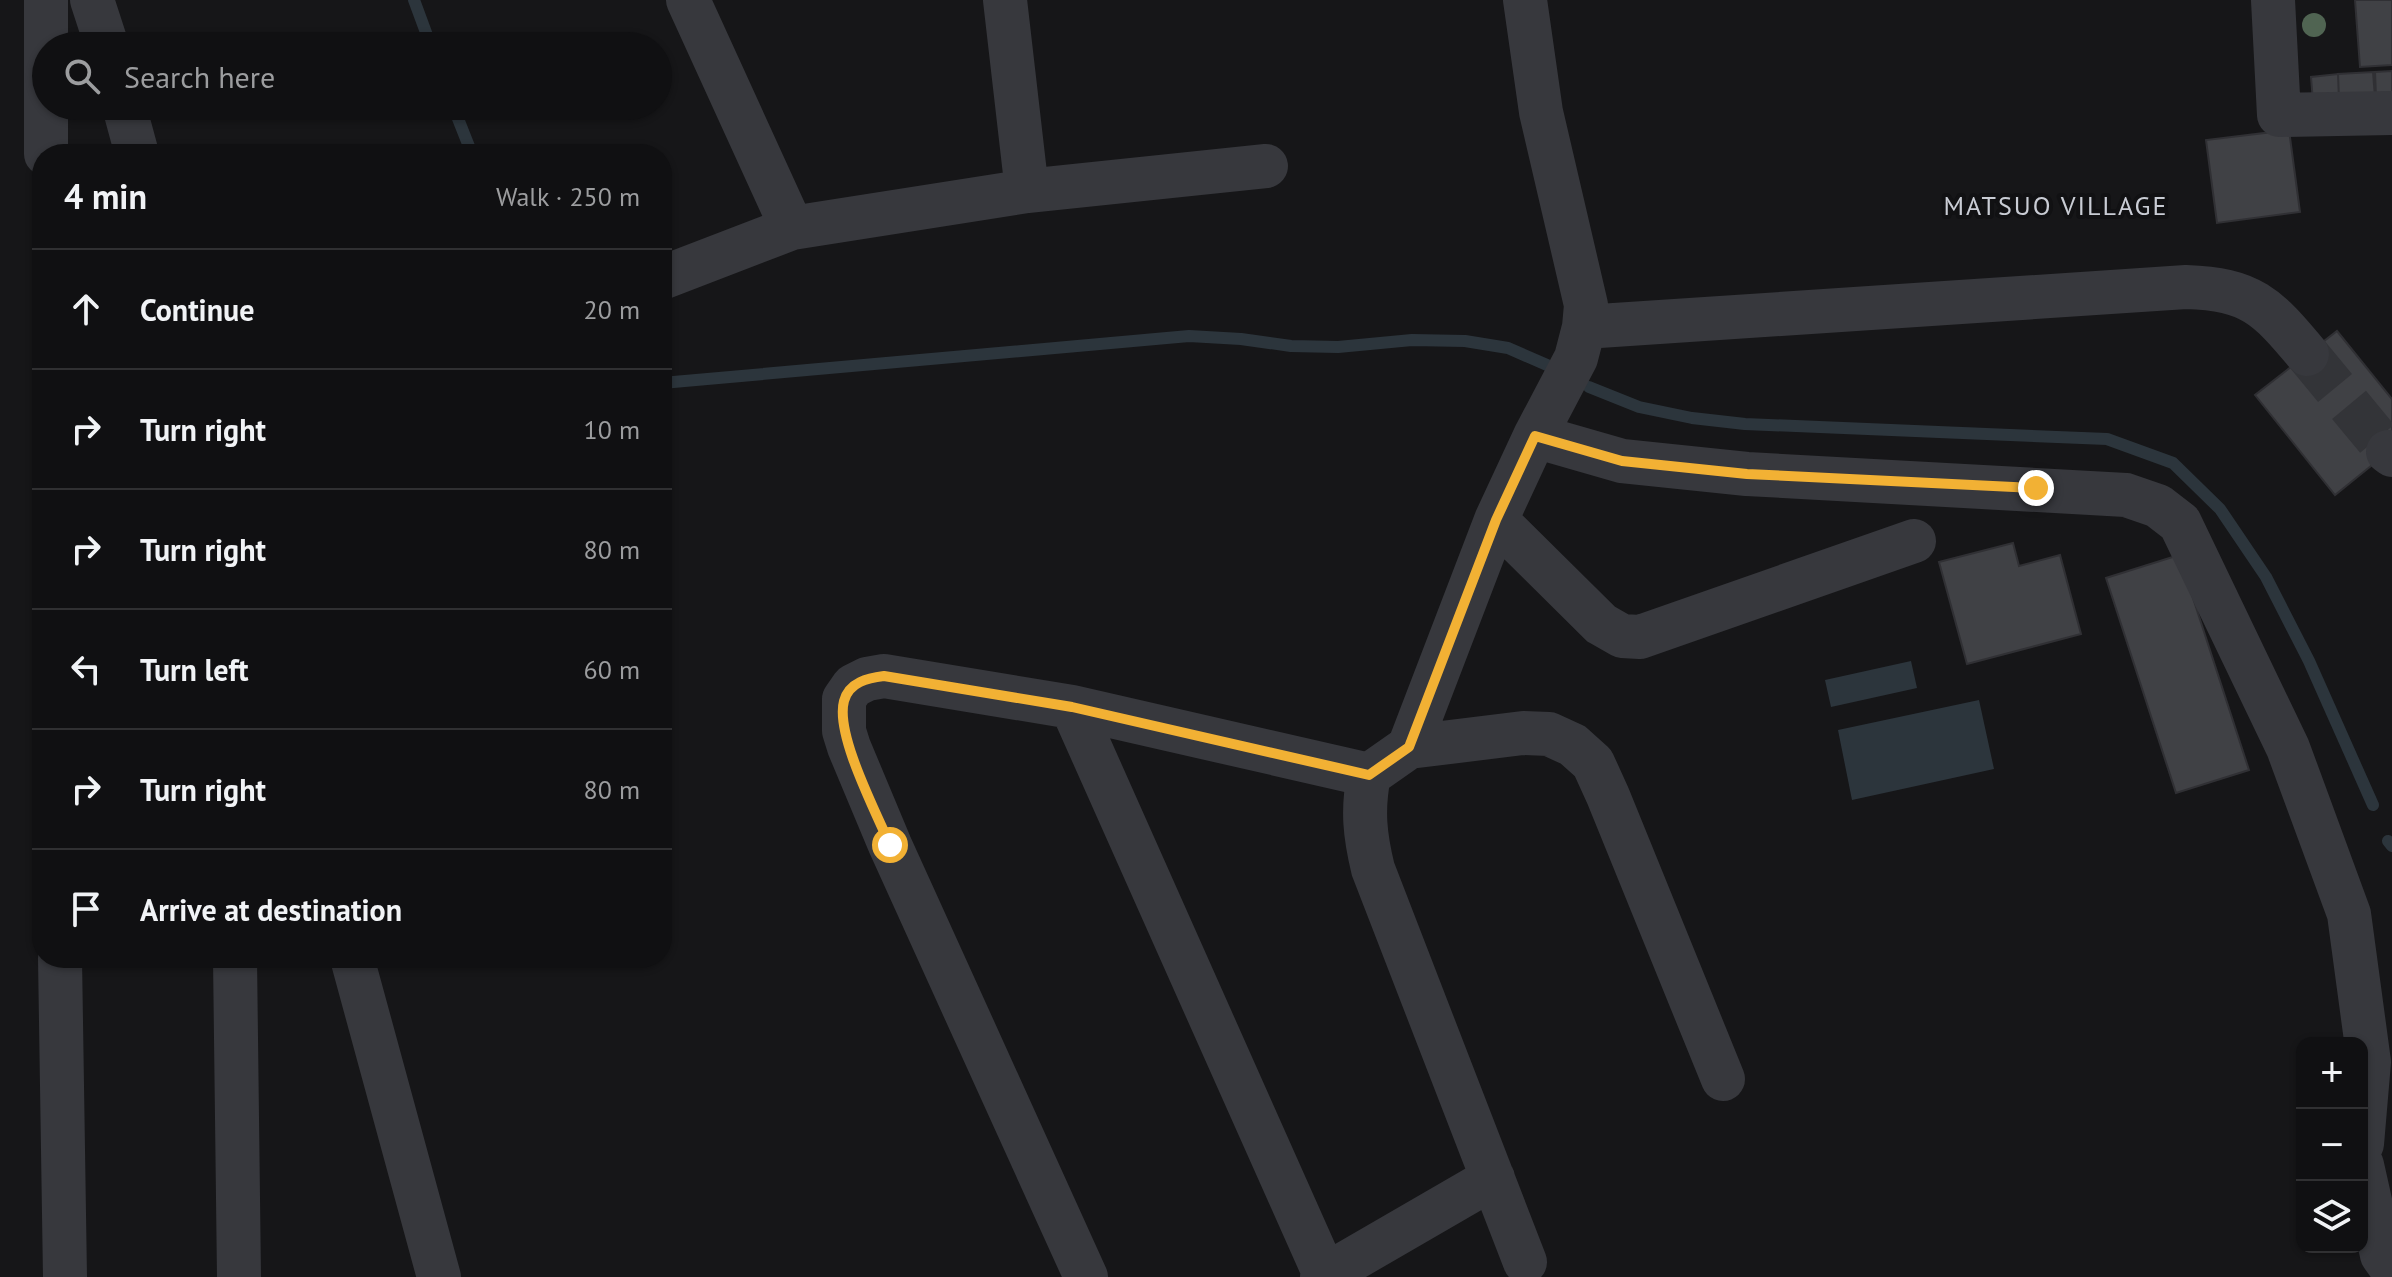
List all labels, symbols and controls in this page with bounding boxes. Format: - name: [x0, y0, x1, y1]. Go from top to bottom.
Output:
- search box: [32, 32, 672, 120]
- icon: search: [60, 54, 104, 98]
- text: Search here: [124, 57, 275, 96]
- text: 4 min: [64, 174, 147, 218]
- text: Walk · 250 m: [496, 180, 640, 213]
- district label: MATSUO VILLAGE: [1944, 189, 2168, 222]
- icon: ahead: [64, 287, 108, 331]
- text: Continue: [140, 290, 254, 329]
- text: 20 m: [584, 293, 640, 326]
- icon: right: [64, 407, 108, 451]
- text: Turn right: [140, 410, 266, 449]
- text: 10 m: [584, 413, 640, 446]
- route end: [2018, 470, 2054, 506]
- icon: right: [64, 527, 108, 571]
- text: Turn right: [140, 530, 266, 569]
- text: 80 m: [584, 533, 640, 566]
- icon: left: [64, 647, 108, 691]
- text: Turn left: [140, 650, 248, 689]
- text: 60 m: [584, 653, 640, 686]
- icon: right: [64, 767, 108, 811]
- text: Turn right: [140, 770, 266, 809]
- text: 80 m: [584, 773, 640, 806]
- route start: [872, 827, 908, 863]
- icon: arrive: [64, 887, 108, 931]
- text: Arrive at destination: [140, 890, 402, 929]
- map controls: [2296, 1037, 2368, 1253]
- button: +: [2296, 1037, 2368, 1109]
- button: −: [2296, 1109, 2368, 1181]
- button: layers: [2296, 1181, 2368, 1253]

